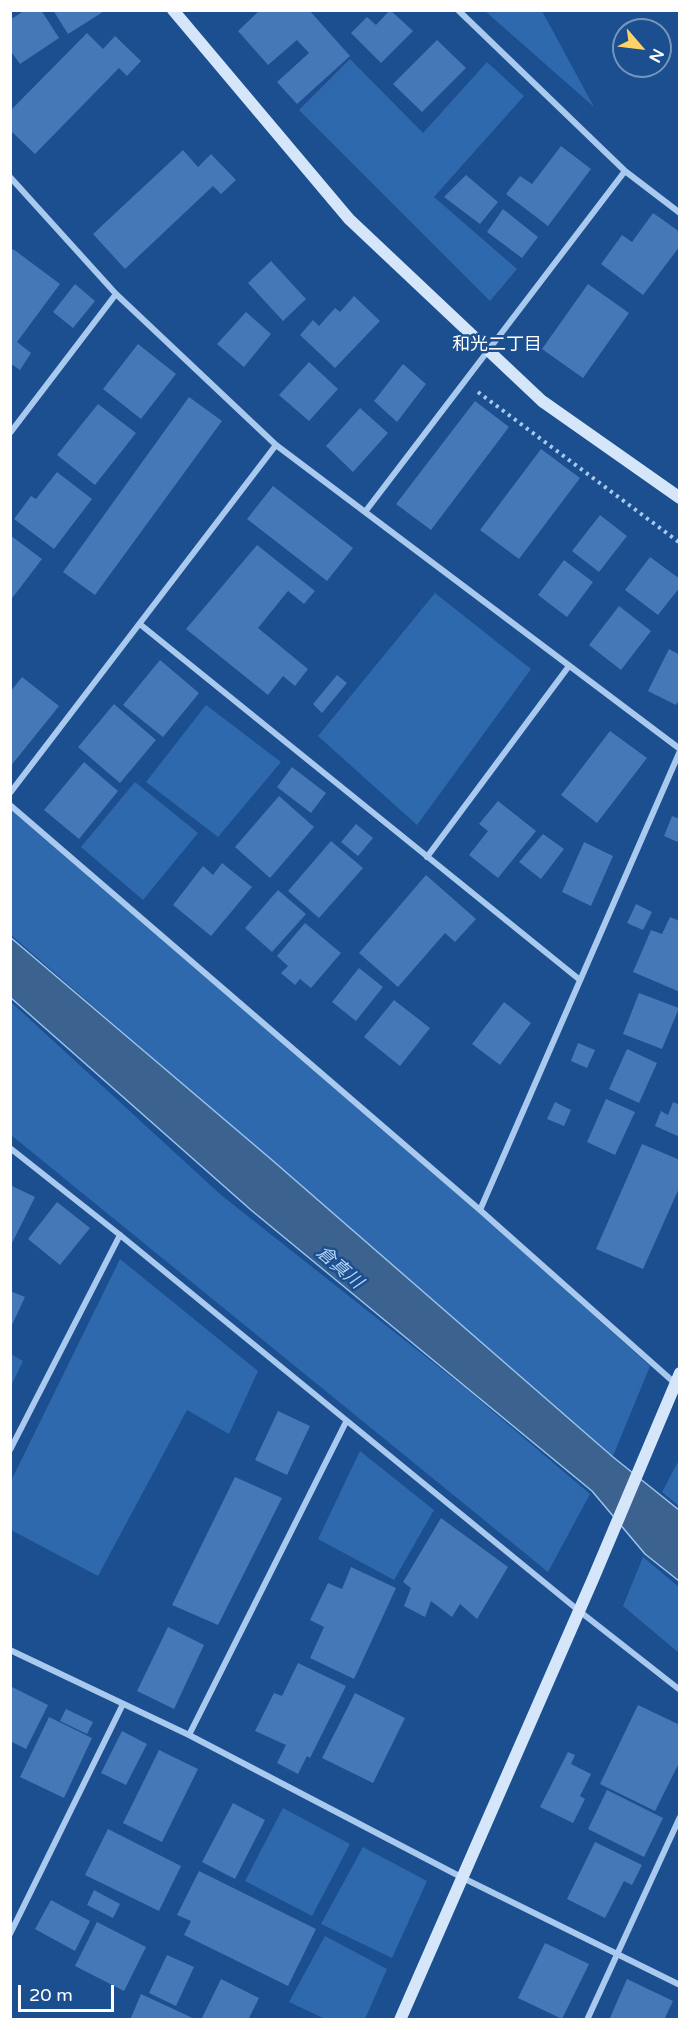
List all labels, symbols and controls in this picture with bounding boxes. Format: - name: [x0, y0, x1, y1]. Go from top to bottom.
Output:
- north arrow: [612, 18, 672, 78]
- text: N: [644, 45, 668, 66]
- district label: 和光二丁目: [452, 334, 542, 356]
- water label: 倉真川: [312, 1242, 366, 1294]
- scale bar: [21, 1973, 117, 2011]
- text: 20 m: [29, 1984, 73, 2006]

